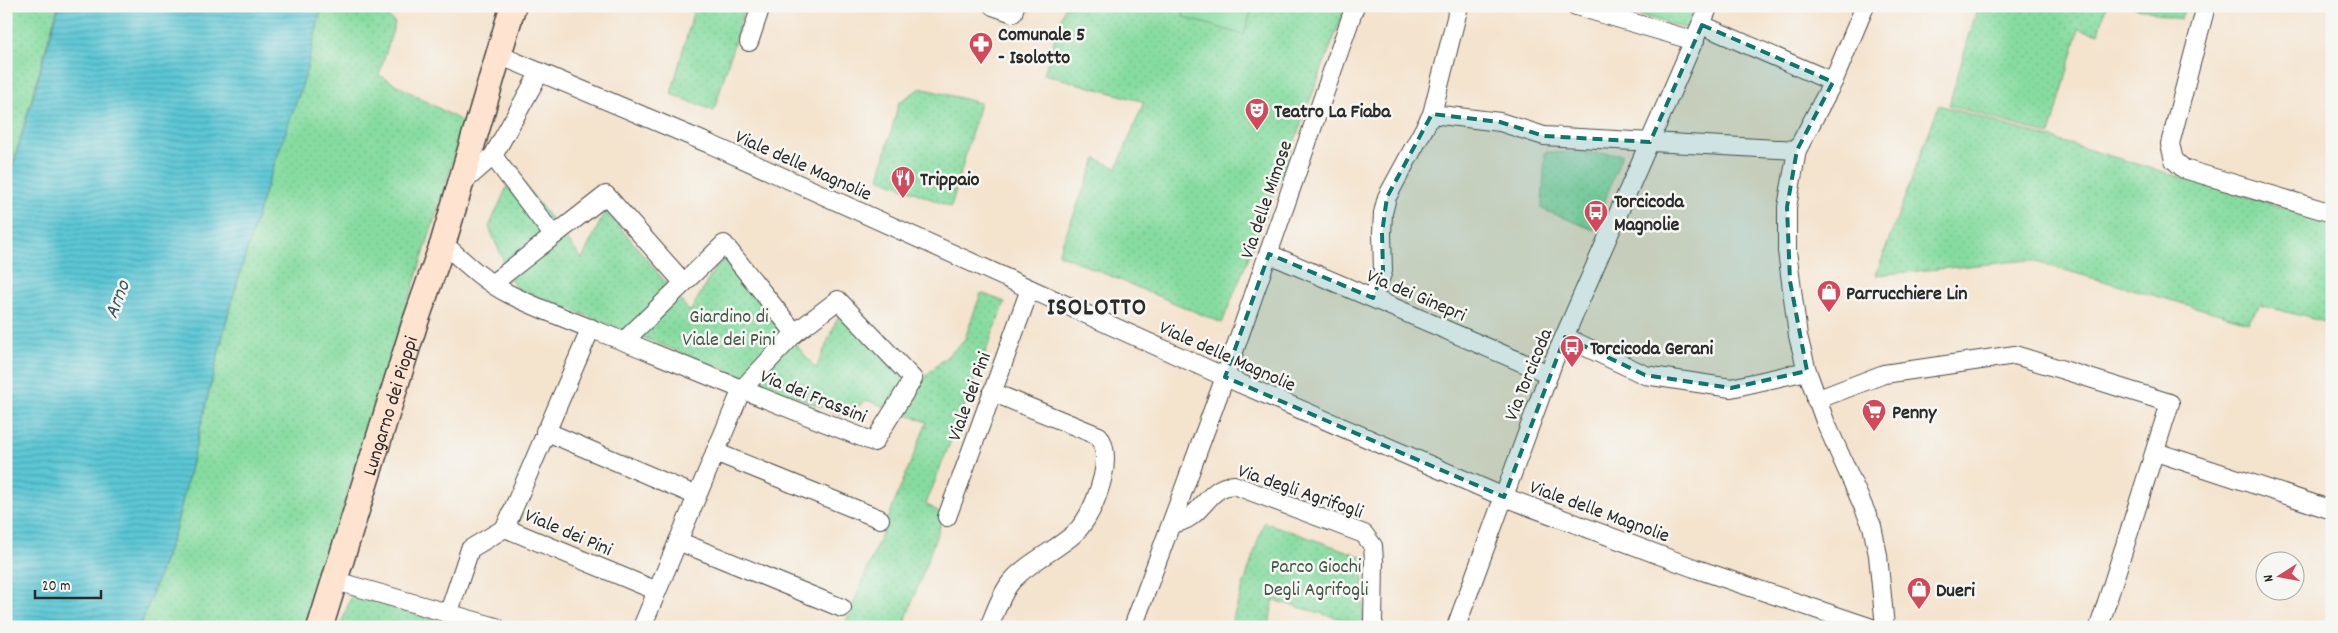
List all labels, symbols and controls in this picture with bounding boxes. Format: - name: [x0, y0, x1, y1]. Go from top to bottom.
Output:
- place label: Comunale 5 - Isolotto: [998, 22, 1085, 73]
- pharmacy icon: Comunale 5 - Isolotto: [968, 31, 994, 65]
- theatre icon: Teatro La Fiaba: [1244, 97, 1270, 131]
- place label: Teatro La Fiaba: [1274, 99, 1391, 127]
- street label: Viale delle Magnolie: [730, 124, 876, 210]
- street label: Via delle Mimose: [1234, 137, 1301, 263]
- restaurant icon: Trippaio: [890, 165, 916, 199]
- place label: Trippaio: [920, 167, 980, 195]
- place label: Torcicoda Magnolie: [1614, 189, 1685, 240]
- bus stop icon: Torcicoda Magnolie: [1583, 199, 1609, 233]
- street label: Via dei Ginepri: [1362, 263, 1470, 330]
- water label: Arno: [98, 275, 140, 323]
- shop icon: Parrucchiere Lin: [1816, 279, 1842, 313]
- place label: Parrucchiere Lin: [1846, 281, 1968, 309]
- district label: ISOLOTTO: [1047, 291, 1147, 327]
- park label: Giardino di Viale dei Pini: [683, 304, 776, 355]
- street label: Viale delle Magnolie: [1154, 315, 1300, 401]
- street label: Via Torcicoda: [1499, 324, 1561, 425]
- street label: Lungarno dei Pioppi: [357, 333, 427, 480]
- bus stop icon: Torcicoda Gerani: [1559, 334, 1585, 368]
- place label: Torcicoda Gerani: [1590, 336, 1713, 364]
- street label: Viale dei Pini: [942, 348, 1000, 445]
- street label: Via dei Frassini: [755, 364, 871, 432]
- supermarket icon: Penny: [1861, 398, 1887, 432]
- place label: Penny: [1892, 400, 1937, 428]
- street label: Via degli Agrifogli: [1234, 458, 1367, 528]
- street label: Viale delle Magnolie: [1525, 475, 1673, 551]
- street label: Viale dei Pini: [520, 503, 616, 565]
- north arrow: [2256, 550, 2306, 600]
- park label: Parco Giochi Degli Agrifogli: [1264, 554, 1369, 605]
- scale bar: [35, 568, 101, 600]
- text: N: [2259, 573, 2280, 583]
- text: 20 m: [42, 576, 70, 598]
- shop icon: Dueri: [1906, 576, 1932, 610]
- place label: Dueri: [1936, 578, 1975, 606]

